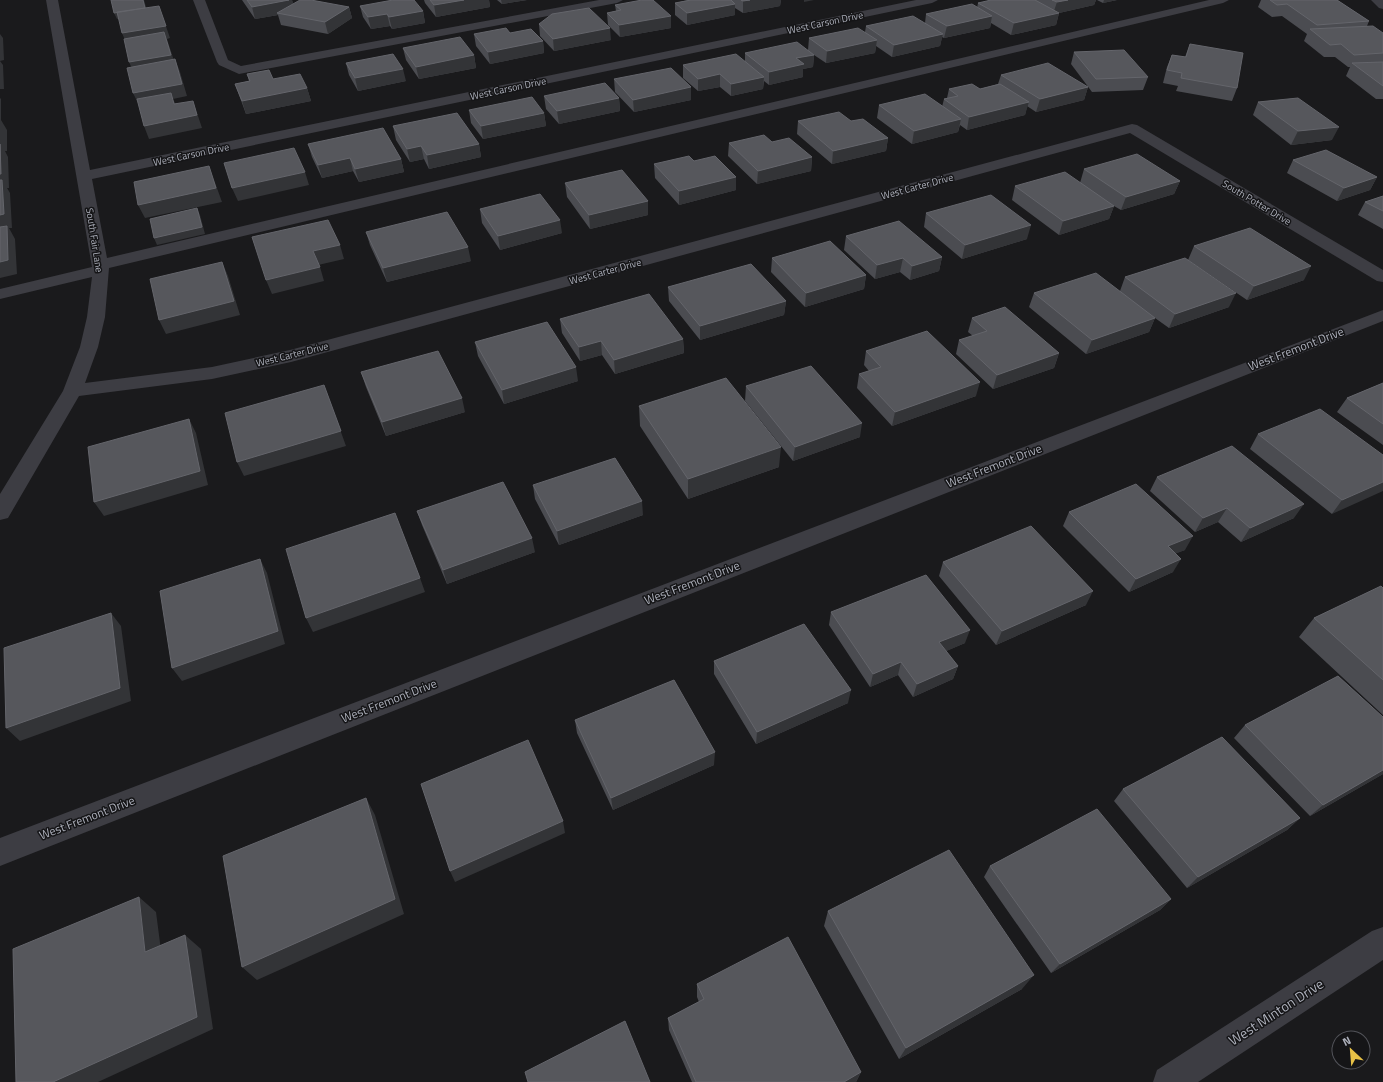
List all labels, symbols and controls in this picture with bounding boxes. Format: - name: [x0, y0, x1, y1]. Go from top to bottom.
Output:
- street label: West Carson Drive: [786, 7, 864, 38]
- street label: West Carson Drive: [469, 73, 547, 104]
- street label: West Carson Drive: [152, 139, 230, 170]
- street label: West Carter Drive: [879, 170, 955, 203]
- street label: South Potter Drive: [1220, 176, 1294, 229]
- street label: South Fair Lane: [82, 207, 107, 273]
- street label: West Carter Drive: [567, 255, 643, 288]
- street label: West Fremont Drive: [1245, 322, 1346, 375]
- street label: West Carter Drive: [254, 338, 330, 371]
- street label: West Fremont Drive: [943, 439, 1044, 492]
- street label: West Fremont Drive: [641, 556, 742, 609]
- street label: West Fremont Drive: [338, 674, 439, 727]
- street label: West Fremont Drive: [36, 791, 137, 844]
- street label: West Minton Drive: [1224, 973, 1327, 1050]
- north arrow: [1331, 1030, 1371, 1070]
- text: N: [1340, 1032, 1354, 1050]

